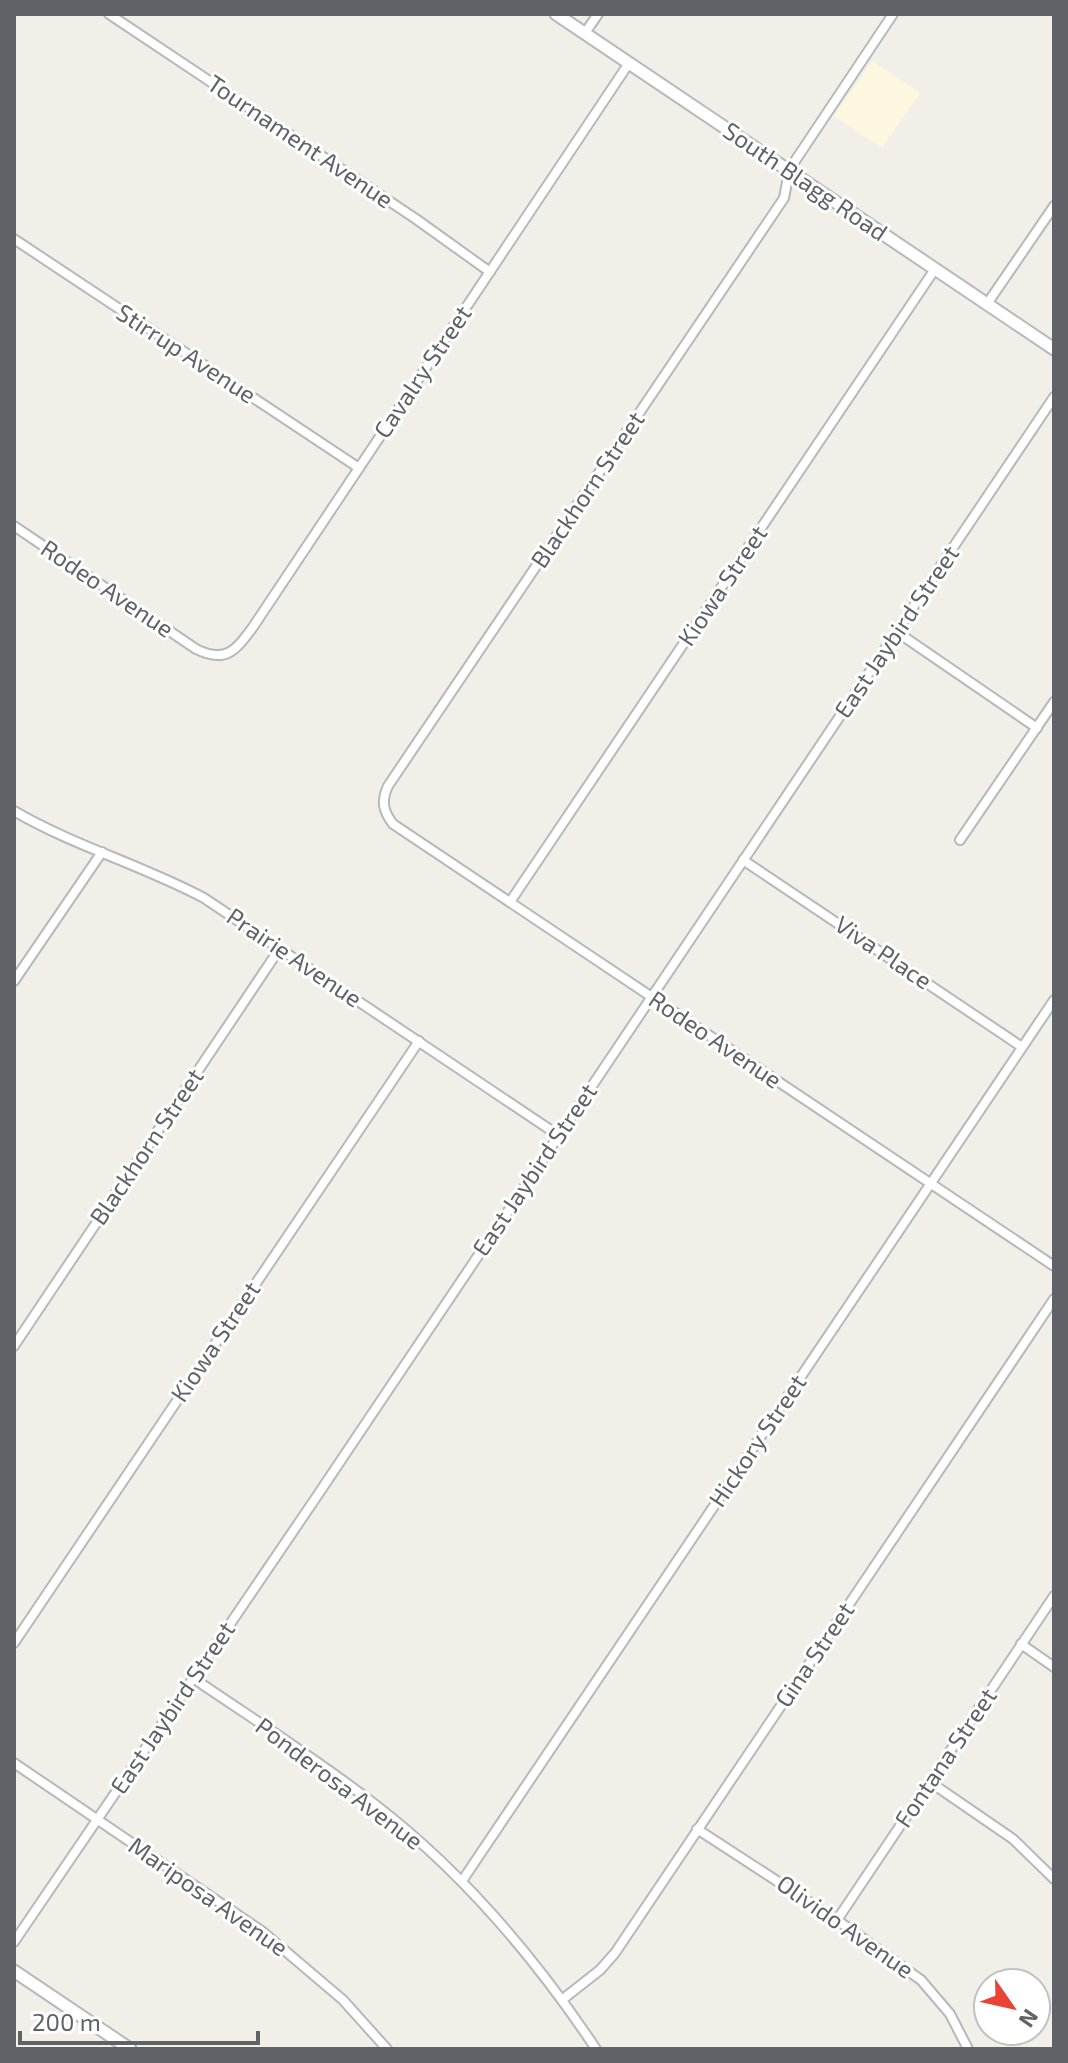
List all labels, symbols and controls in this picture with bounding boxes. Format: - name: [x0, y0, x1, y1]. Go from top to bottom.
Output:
- street label: Tournament Avenue: [203, 68, 399, 214]
- street label: South Blagg Road: [718, 115, 893, 246]
- street label: Stirrup Avenue: [112, 297, 262, 409]
- street label: Cavalry Street: [367, 299, 477, 443]
- street label: Blackhorn Street: [524, 405, 650, 573]
- street label: Kiowa Street: [671, 520, 773, 651]
- street label: Rodeo Avenue: [36, 533, 180, 643]
- street label: East Jaybird Street: [827, 539, 964, 723]
- street label: Prairie Avenue: [222, 901, 368, 1013]
- street label: Viva Place: [830, 909, 938, 995]
- street label: Rodeo Avenue: [644, 984, 788, 1094]
- street label: Blackhorn Street: [83, 1062, 209, 1230]
- street label: East Jaybird Street: [465, 1077, 602, 1261]
- street label: Kiowa Street: [164, 1276, 266, 1407]
- street label: Hickory Street: [702, 1369, 812, 1512]
- street label: Gina Street: [768, 1596, 859, 1712]
- street label: East Jaybird Street: [103, 1615, 240, 1799]
- street label: Fontana Street: [888, 1682, 1002, 1832]
- street label: Ponderosa Avenue: [251, 1711, 429, 1855]
- street label: Mariposa Avenue: [124, 1830, 294, 1962]
- street label: Olivido Avenue: [772, 1868, 920, 1984]
- north arrow: [972, 1967, 1052, 2047]
- scale bar: [20, 1995, 258, 2045]
- text: N: [1014, 2005, 1045, 2033]
- text: 200 m: [32, 2007, 101, 2036]

